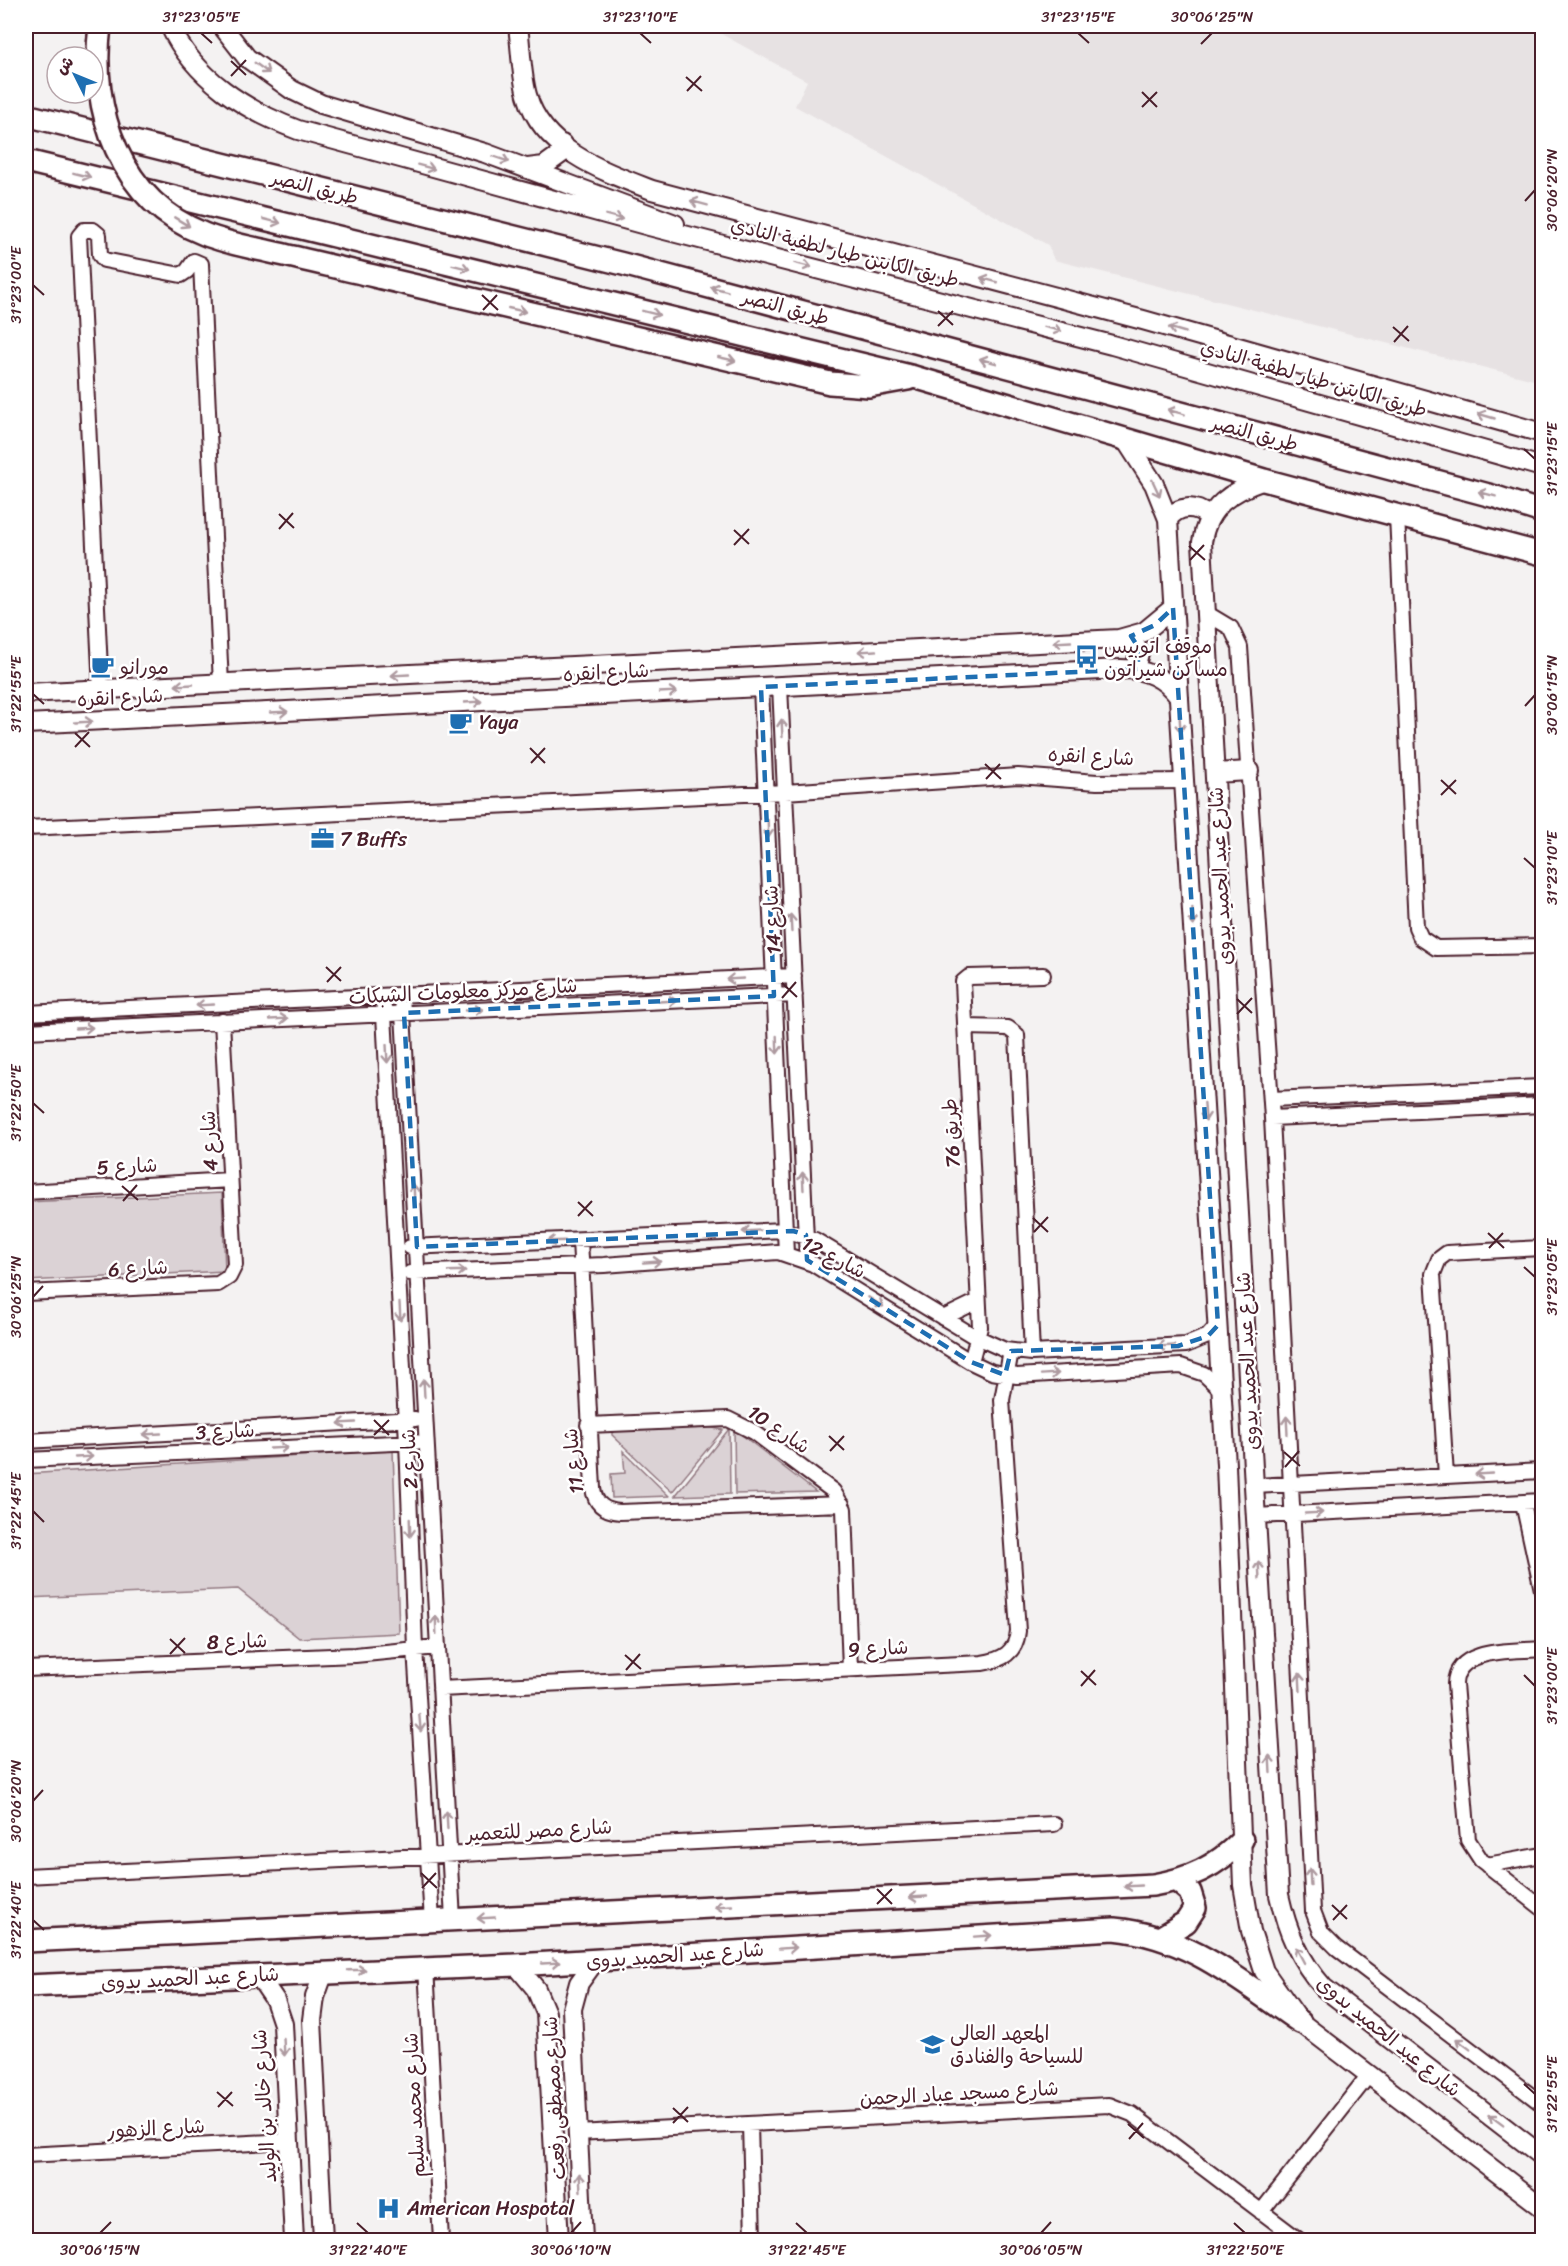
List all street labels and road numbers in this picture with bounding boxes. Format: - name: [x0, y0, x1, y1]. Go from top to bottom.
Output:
- street label: طريق النصر: [266, 159, 362, 215]
- street label: طريق الكابتن طيار لطفية النادي: [727, 207, 963, 298]
- street label: طريق النصر: [737, 279, 833, 336]
- street label: طريق الكابتن طيار لطفية النادي: [1196, 329, 1431, 428]
- street label: طريق النصر: [1206, 405, 1302, 462]
- street label: شارع انقره: [562, 653, 650, 692]
- street label: شارع انقره: [76, 678, 164, 717]
- street label: شارع انقره: [1047, 737, 1135, 776]
- street label: شارع عبد الحميد بدوى: [1198, 786, 1243, 966]
- street label: شارع 14: [753, 884, 792, 956]
- street label: شارع مركز معلومات الشبكات: [348, 968, 578, 1015]
- street label: طريق 76: [932, 1097, 971, 1169]
- street label: شارع 4: [190, 1110, 229, 1172]
- street label: شارع 5: [96, 1147, 158, 1186]
- street label: شارع 12: [795, 1226, 872, 1289]
- street label: شارع 6: [107, 1249, 169, 1288]
- street label: شارع عبد الحميد بدوى: [1225, 1271, 1270, 1451]
- street label: شارع 10: [740, 1395, 817, 1463]
- street label: شارع 3: [194, 1412, 256, 1451]
- street label: شارع 11: [553, 1426, 594, 1495]
- street label: شارع 2: [390, 1428, 429, 1490]
- street label: شارع 8: [206, 1623, 268, 1660]
- street label: شارع 9: [847, 1629, 909, 1668]
- street label: شارع مصر للتعمير: [463, 1809, 613, 1852]
- street label: شارع عبد الحميد بدوى: [585, 1932, 765, 1979]
- street label: شارع عبد الحميد بدوى: [100, 1956, 280, 2001]
- street label: شارع عبد الحميد بدوى: [1308, 1967, 1469, 2106]
- street label: شارع مصطفى رفعت: [533, 2015, 576, 2181]
- street label: شارع خالد بن الوليد: [242, 2028, 287, 2184]
- street label: شارع محمد سليم: [393, 2032, 436, 2178]
- street label: شارع مسجد عباد الرحمن: [859, 2071, 1059, 2116]
- street label: شارع الزهور: [105, 2108, 206, 2149]

